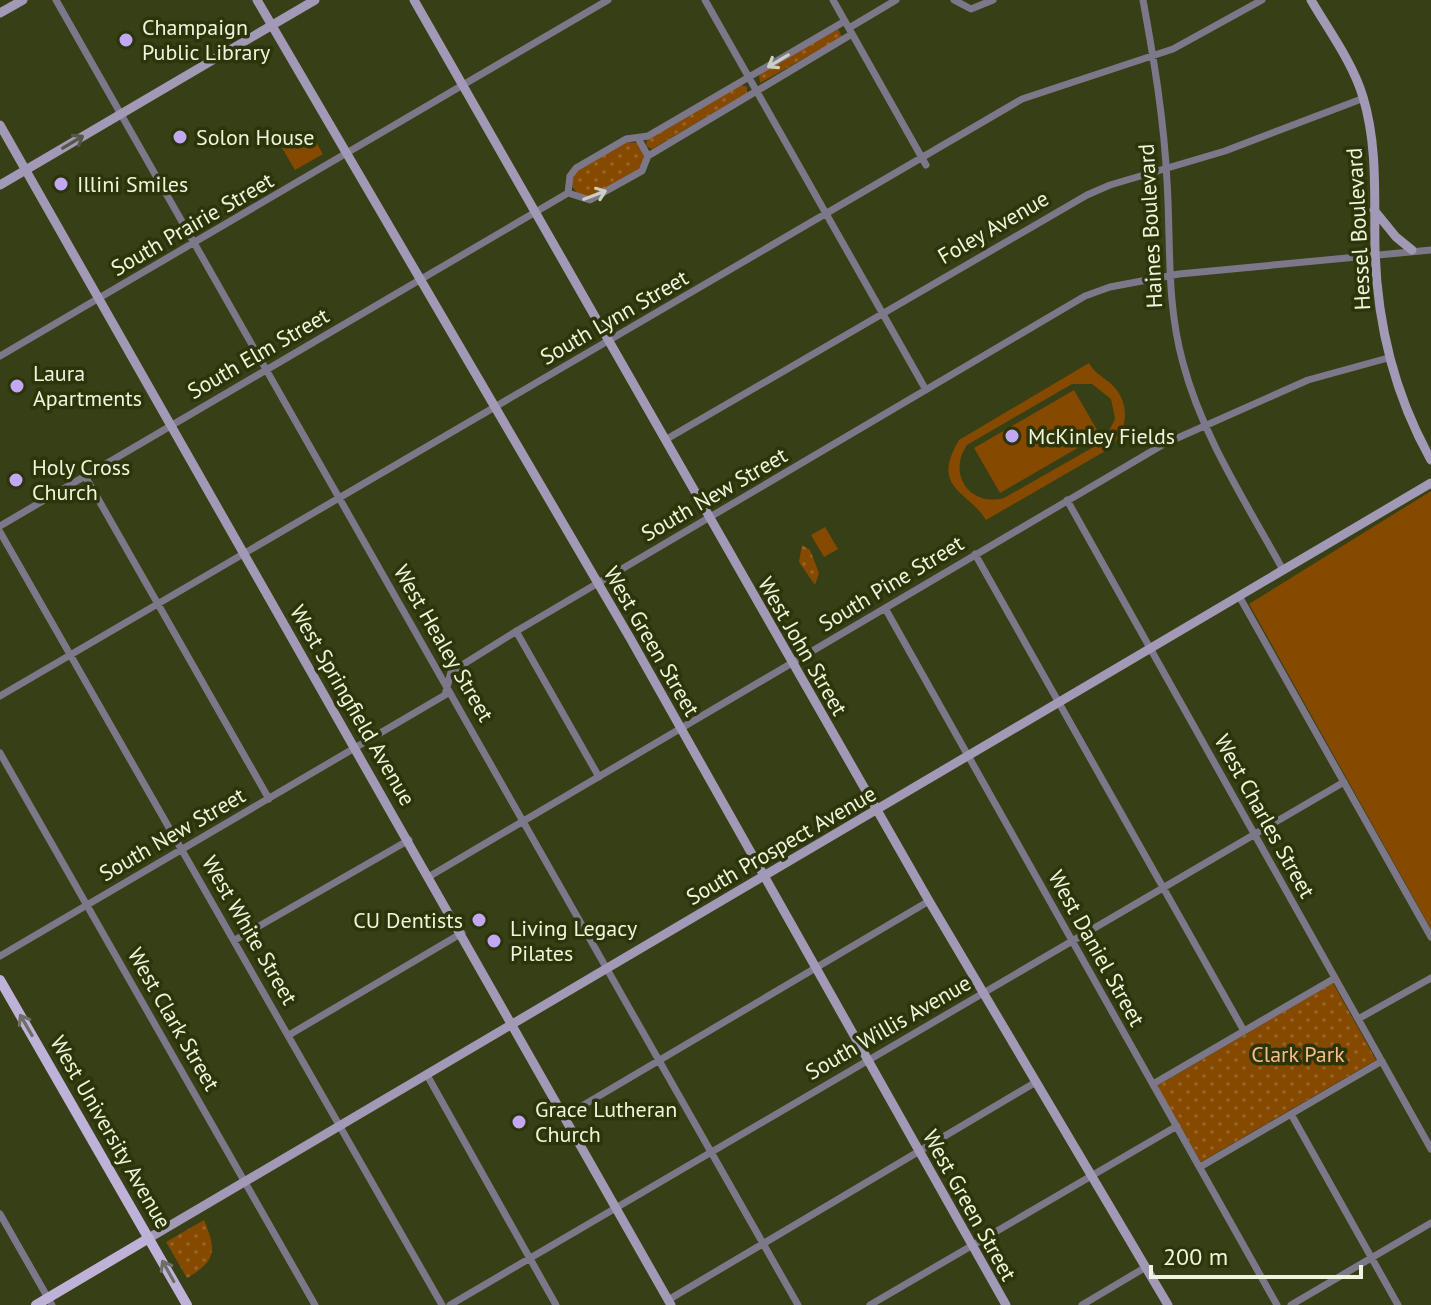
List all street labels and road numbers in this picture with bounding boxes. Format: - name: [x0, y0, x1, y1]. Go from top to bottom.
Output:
- street label: Haines Boulevard: [1132, 143, 1168, 309]
- street label: Hessel Boulevard: [1340, 147, 1376, 311]
- street label: South Prairie Street: [106, 166, 279, 282]
- street label: Foley Avenue: [932, 184, 1054, 270]
- street label: South Lynn Street: [535, 263, 693, 371]
- street label: South Elm Street: [182, 301, 334, 405]
- street label: South New Street: [636, 441, 793, 547]
- street label: South Pine Street: [813, 528, 969, 637]
- street label: West Healey Street: [388, 560, 501, 727]
- street label: West Green Street: [598, 561, 706, 721]
- street label: West John Street: [752, 572, 854, 721]
- street label: West Springfield Avenue: [284, 600, 422, 810]
- street label: West Charles Street: [1208, 729, 1322, 903]
- street label: South Prospect Avenue: [681, 779, 881, 911]
- street label: South New Street: [94, 781, 251, 887]
- street label: West White Street: [196, 851, 304, 1010]
- street label: West Daniel Street: [1043, 865, 1152, 1031]
- street label: West Clark Street: [122, 943, 226, 1096]
- street label: South Willis Avenue: [800, 968, 976, 1086]
- street label: West University Avenue: [44, 1030, 178, 1234]
- street label: West Green Street: [917, 1125, 1023, 1286]

